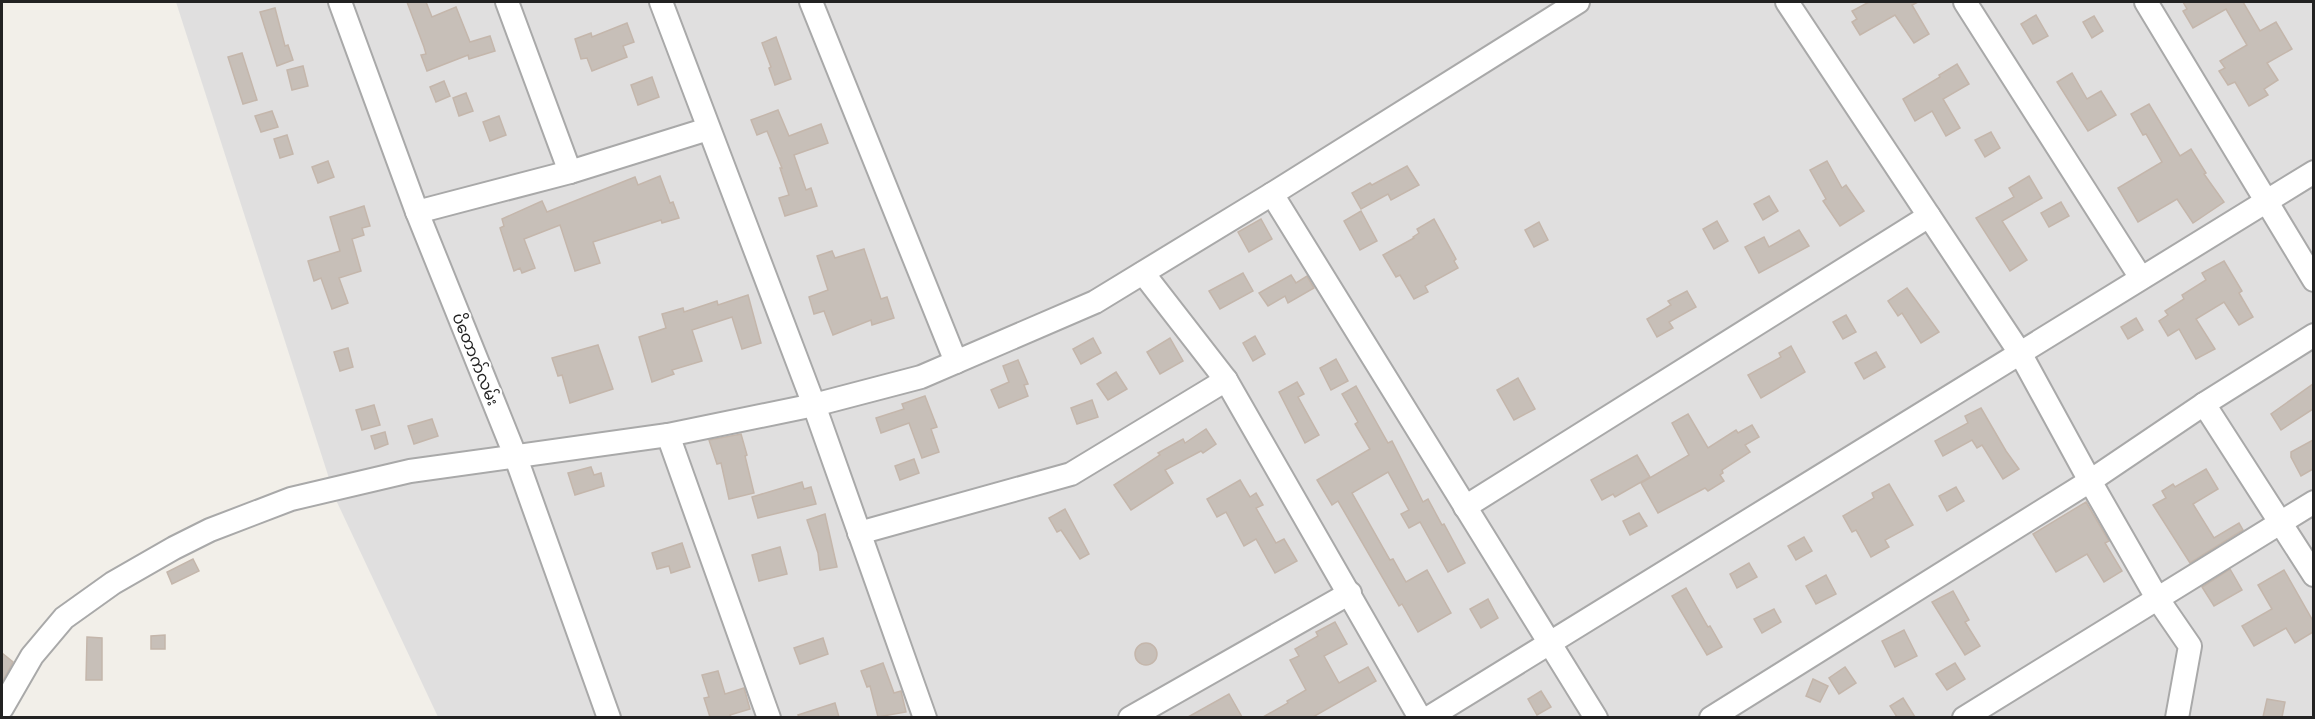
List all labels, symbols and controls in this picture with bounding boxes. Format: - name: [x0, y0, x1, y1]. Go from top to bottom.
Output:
- street label: ပိတောက်လမ်း: [448, 309, 505, 408]

